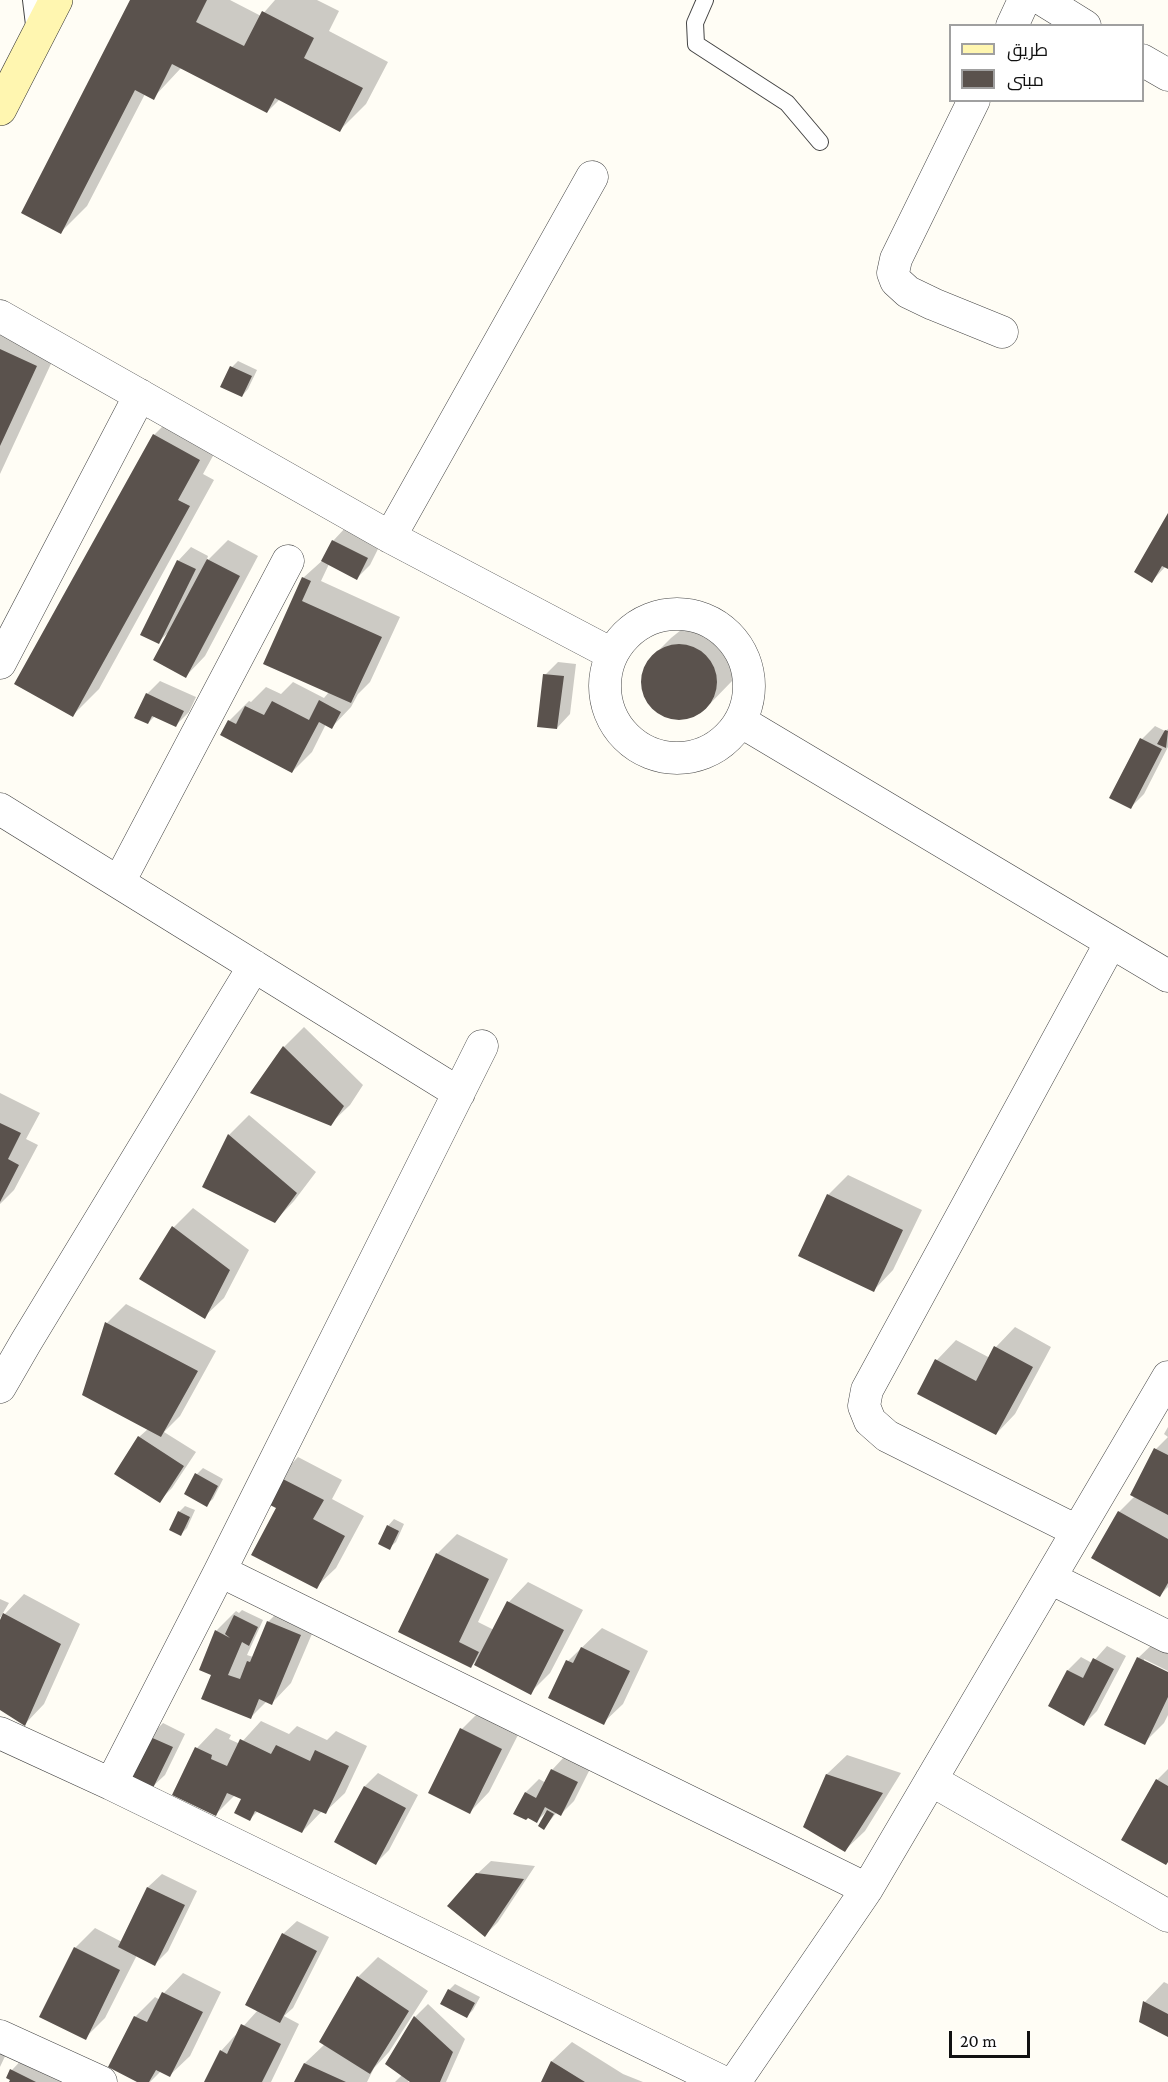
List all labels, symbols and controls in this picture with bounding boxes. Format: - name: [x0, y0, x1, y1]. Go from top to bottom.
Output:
- legend: [949, 24, 1144, 102]
- text: طريق: [1007, 40, 1048, 60]
- text: مبنى: [1007, 70, 1044, 90]
- scale bar: [952, 2019, 1033, 2057]
- text: 20 m: [960, 2031, 997, 2051]

